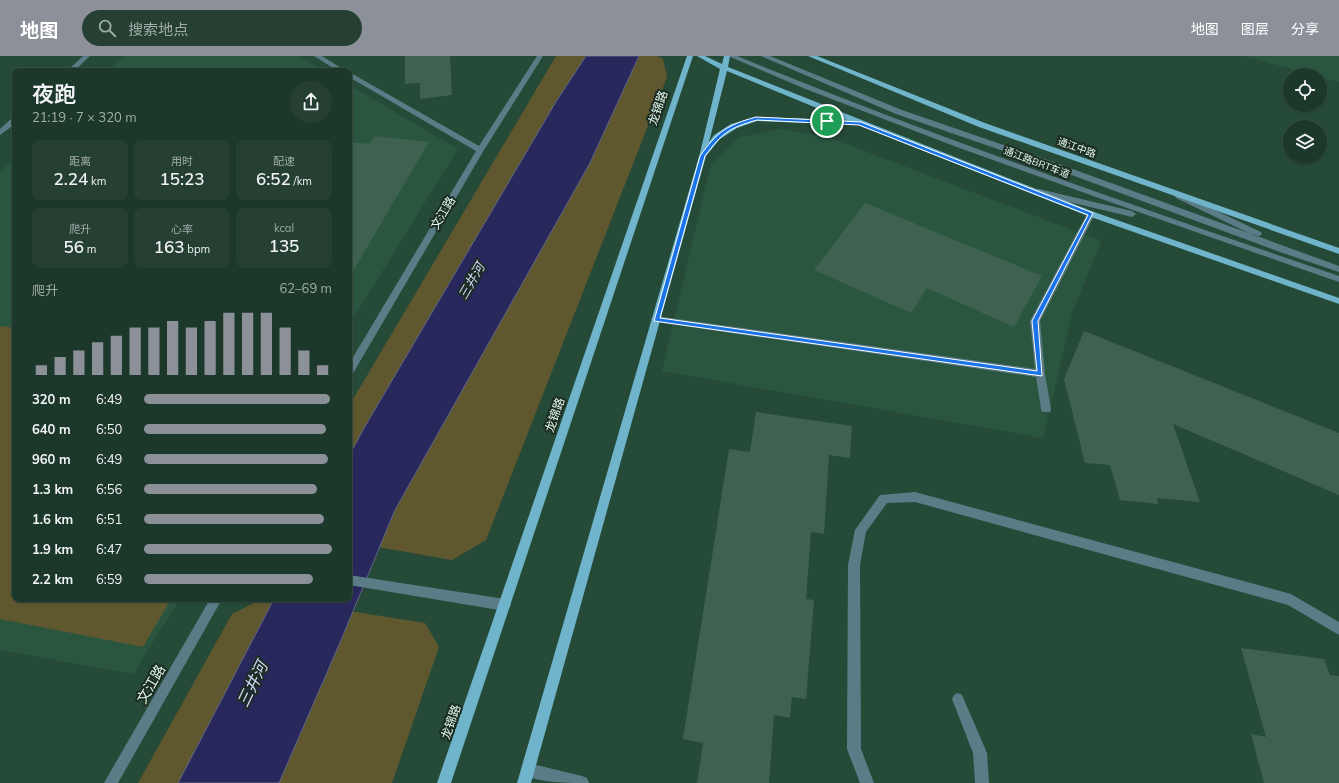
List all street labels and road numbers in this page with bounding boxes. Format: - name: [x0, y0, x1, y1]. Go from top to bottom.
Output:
- street label: 龙锦路: [645, 88, 670, 127]
- street label: 通江中路: [1056, 135, 1098, 160]
- street label: 通江路BRT车道: [1002, 144, 1072, 181]
- street label: 文江路: [427, 193, 458, 232]
- street label: 龙锦路: [542, 395, 567, 434]
- street label: 文江路: [133, 661, 169, 707]
- street label: 龙锦路: [438, 702, 463, 741]

